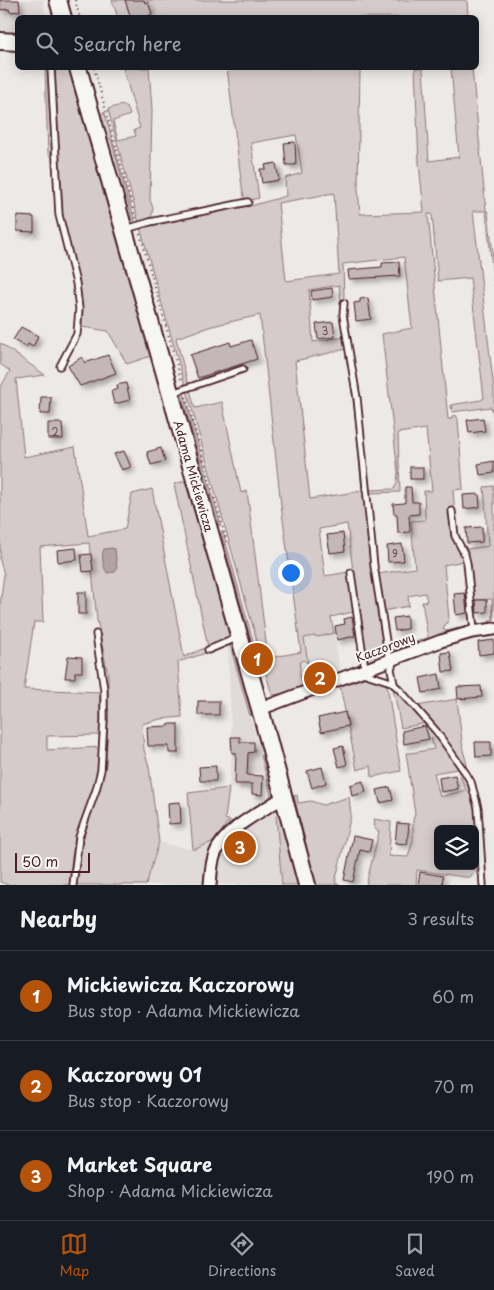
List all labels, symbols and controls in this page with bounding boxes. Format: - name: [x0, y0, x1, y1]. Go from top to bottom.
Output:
- search box: [15, 15, 479, 70]
- icon: search: [33, 29, 61, 57]
- text: Search here: [73, 29, 182, 57]
- house number: 3: [322, 323, 328, 338]
- street label: Adama Mickiewicza: [169, 418, 219, 534]
- house number: 2: [51, 424, 59, 439]
- house number: 9: [392, 546, 398, 561]
- your location: [278, 560, 304, 586]
- street label: Kaczorowy: [353, 627, 417, 667]
- pin: 1: [241, 640, 273, 678]
- pin: 2: [304, 659, 336, 697]
- map controls: [434, 825, 479, 870]
- button: layers: [434, 825, 479, 870]
- pin: 3: [224, 828, 256, 866]
- scale bar: [15, 850, 90, 873]
- text: 50 m: [22, 851, 58, 872]
- text: Nearby: [20, 902, 97, 934]
- text: 3 results: [407, 906, 474, 930]
- text: Mickiewicza Kaczorowy: [67, 970, 294, 998]
- text: 1: [32, 984, 40, 1008]
- text: 60 m: [432, 984, 474, 1008]
- text: Bus stop · Adama Mickiewicza: [67, 998, 300, 1022]
- text: Kaczorowy 01: [67, 1060, 202, 1088]
- text: 2: [30, 1074, 42, 1098]
- text: 70 m: [434, 1074, 474, 1098]
- text: Bus stop · Kaczorowy: [67, 1088, 229, 1112]
- text: Market Square: [67, 1150, 212, 1178]
- text: 3: [31, 1164, 41, 1188]
- text: 190 m: [426, 1164, 474, 1188]
- text: Shop · Adama Mickiewicza: [67, 1178, 273, 1202]
- tab: Map: [59, 1230, 89, 1281]
- tab: Directions: [208, 1230, 276, 1281]
- tab: Saved: [395, 1230, 435, 1281]

